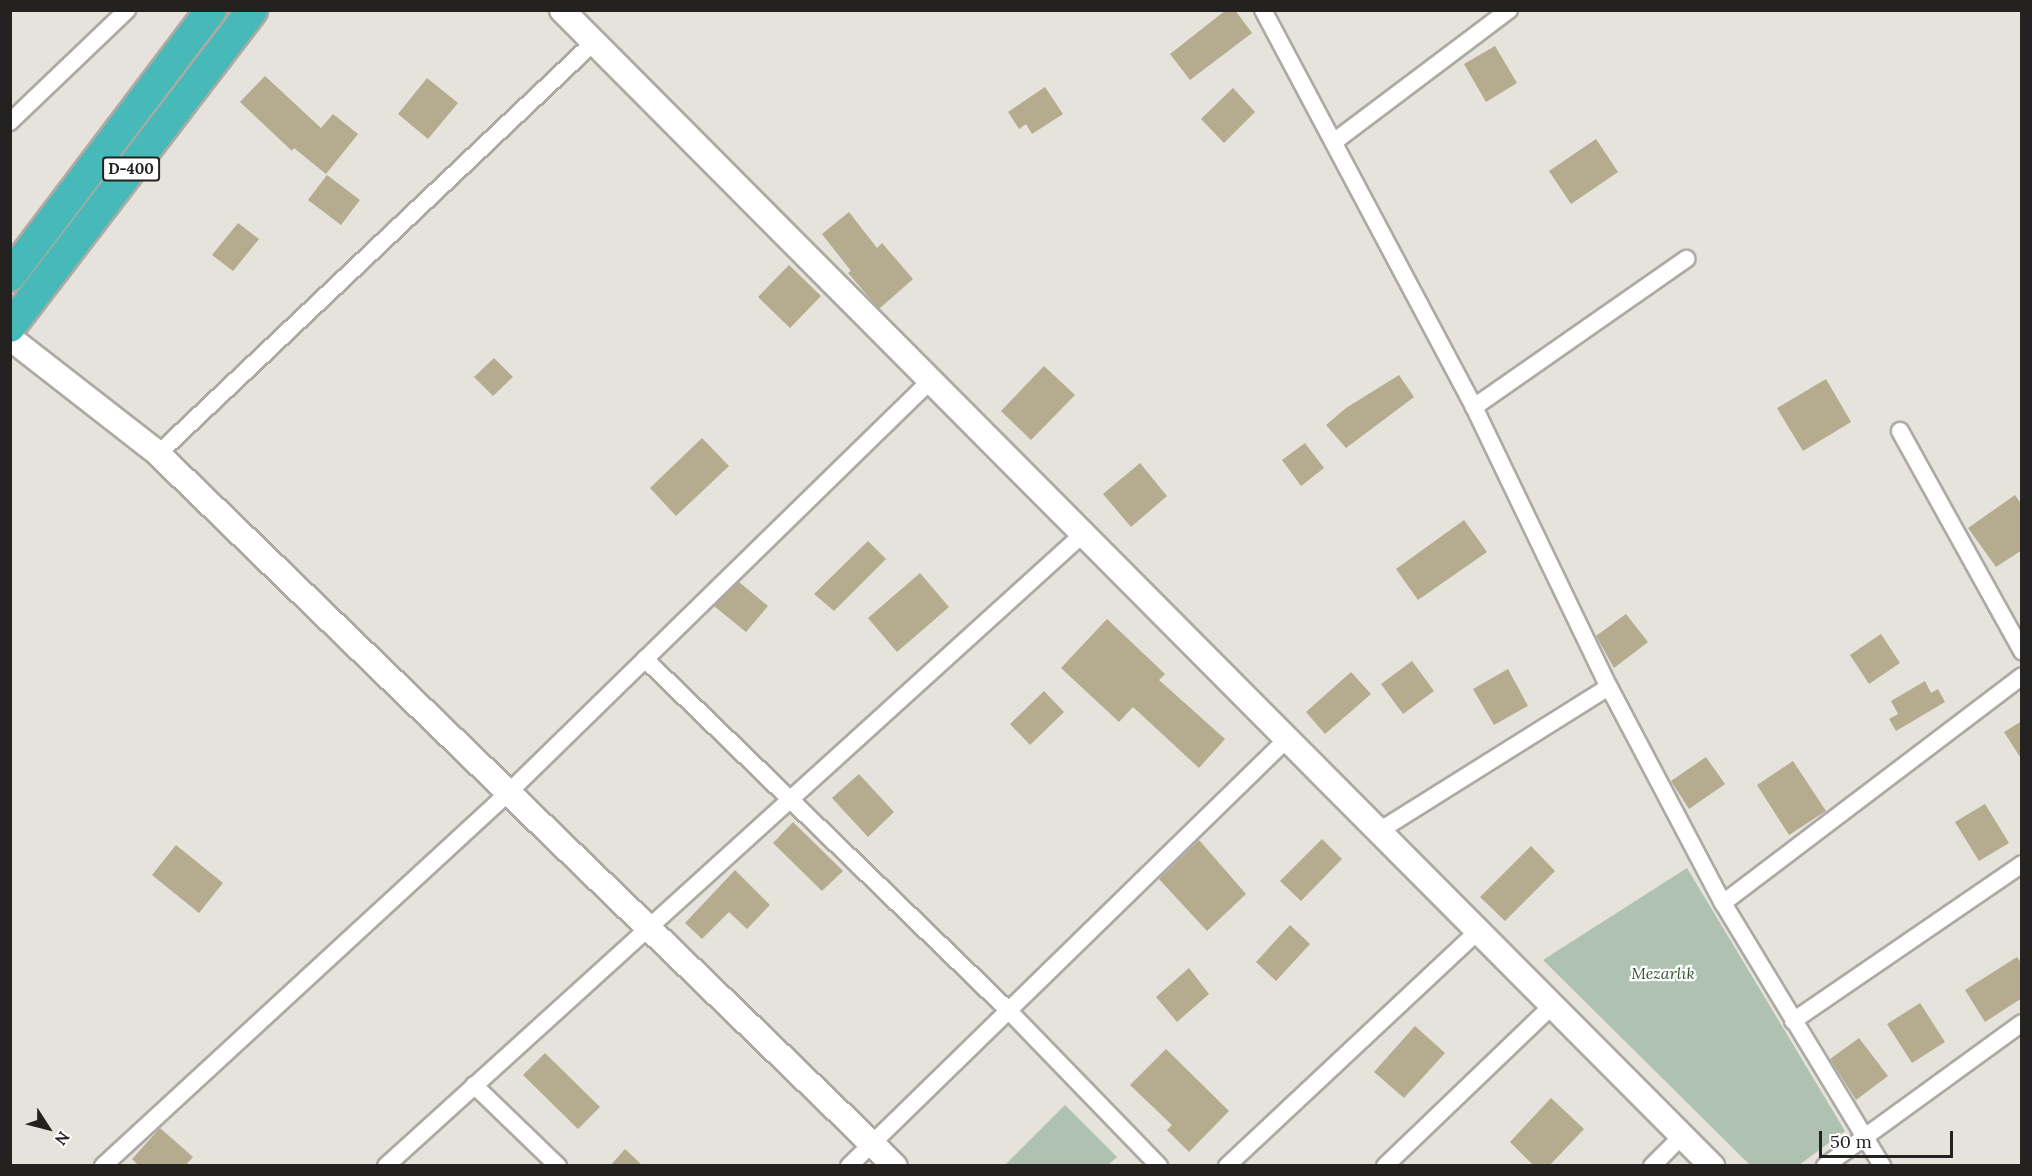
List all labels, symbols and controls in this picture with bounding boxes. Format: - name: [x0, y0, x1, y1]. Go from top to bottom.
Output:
- road number: D-400: [101, 157, 161, 181]
- park label: Mezarlık: [1631, 963, 1695, 983]
- north arrow: [18, 1098, 78, 1158]
- scale bar: [1822, 1119, 1956, 1157]
- text: N: [51, 1128, 74, 1149]
- text: 50 m: [1830, 1130, 1872, 1153]

